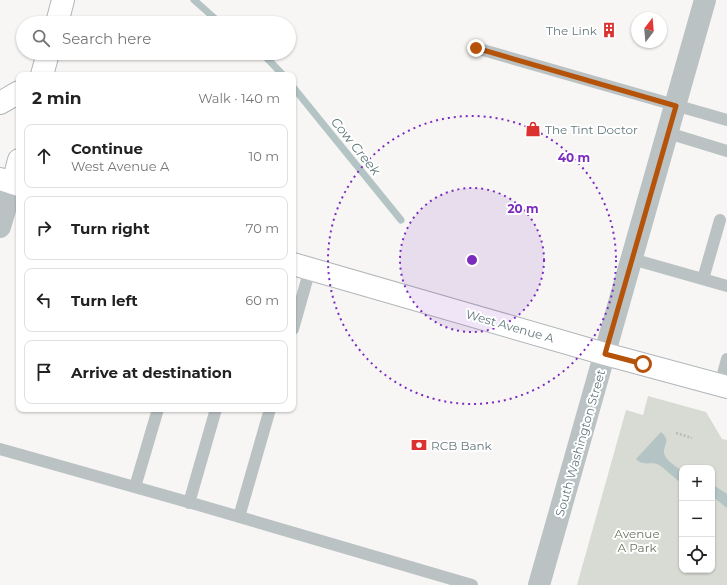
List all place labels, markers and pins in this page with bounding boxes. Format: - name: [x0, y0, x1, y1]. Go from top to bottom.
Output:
- building icon: The Link: [600, 21, 618, 39]
- place label: The Link: [546, 23, 598, 38]
- shop icon: The Tint Doctor: [524, 120, 542, 138]
- place label: The Tint Doctor: [545, 122, 638, 137]
- centre of rings: [465, 253, 479, 267]
- bank icon: RCB Bank: [410, 436, 428, 454]
- place label: RCB Bank: [431, 438, 493, 453]

